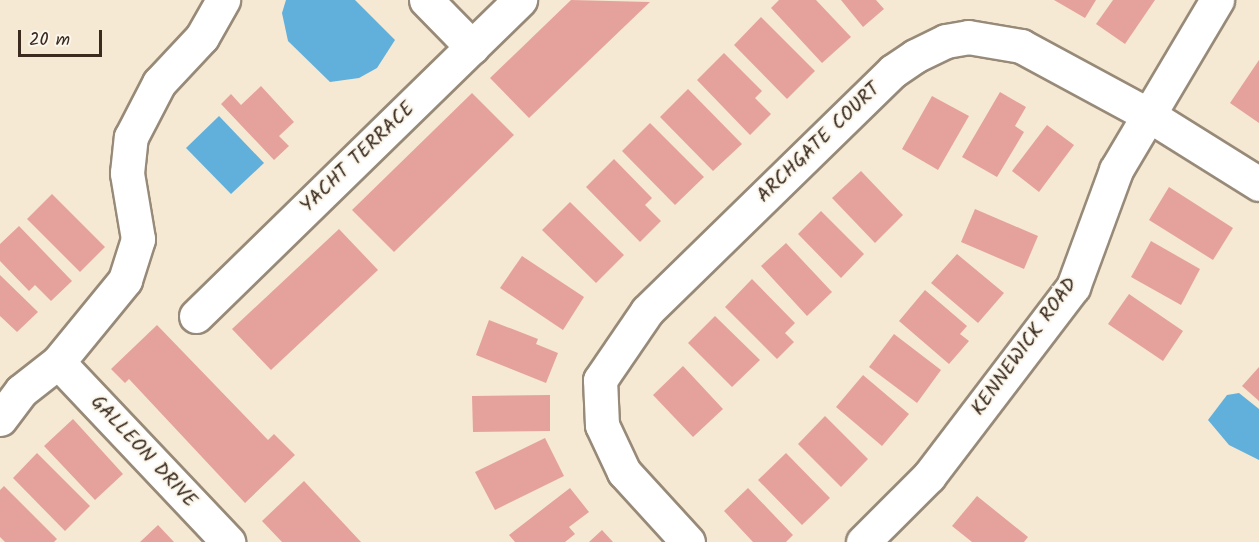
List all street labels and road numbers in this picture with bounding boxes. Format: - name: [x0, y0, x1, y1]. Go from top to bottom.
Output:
- street label: ARCHGATE COURT: [752, 78, 886, 208]
- street label: YACHT TERRACE: [296, 97, 420, 219]
- street label: KENNEWICK ROAD: [967, 273, 1083, 421]
- street label: GALLEON DRIVE: [85, 391, 201, 513]

